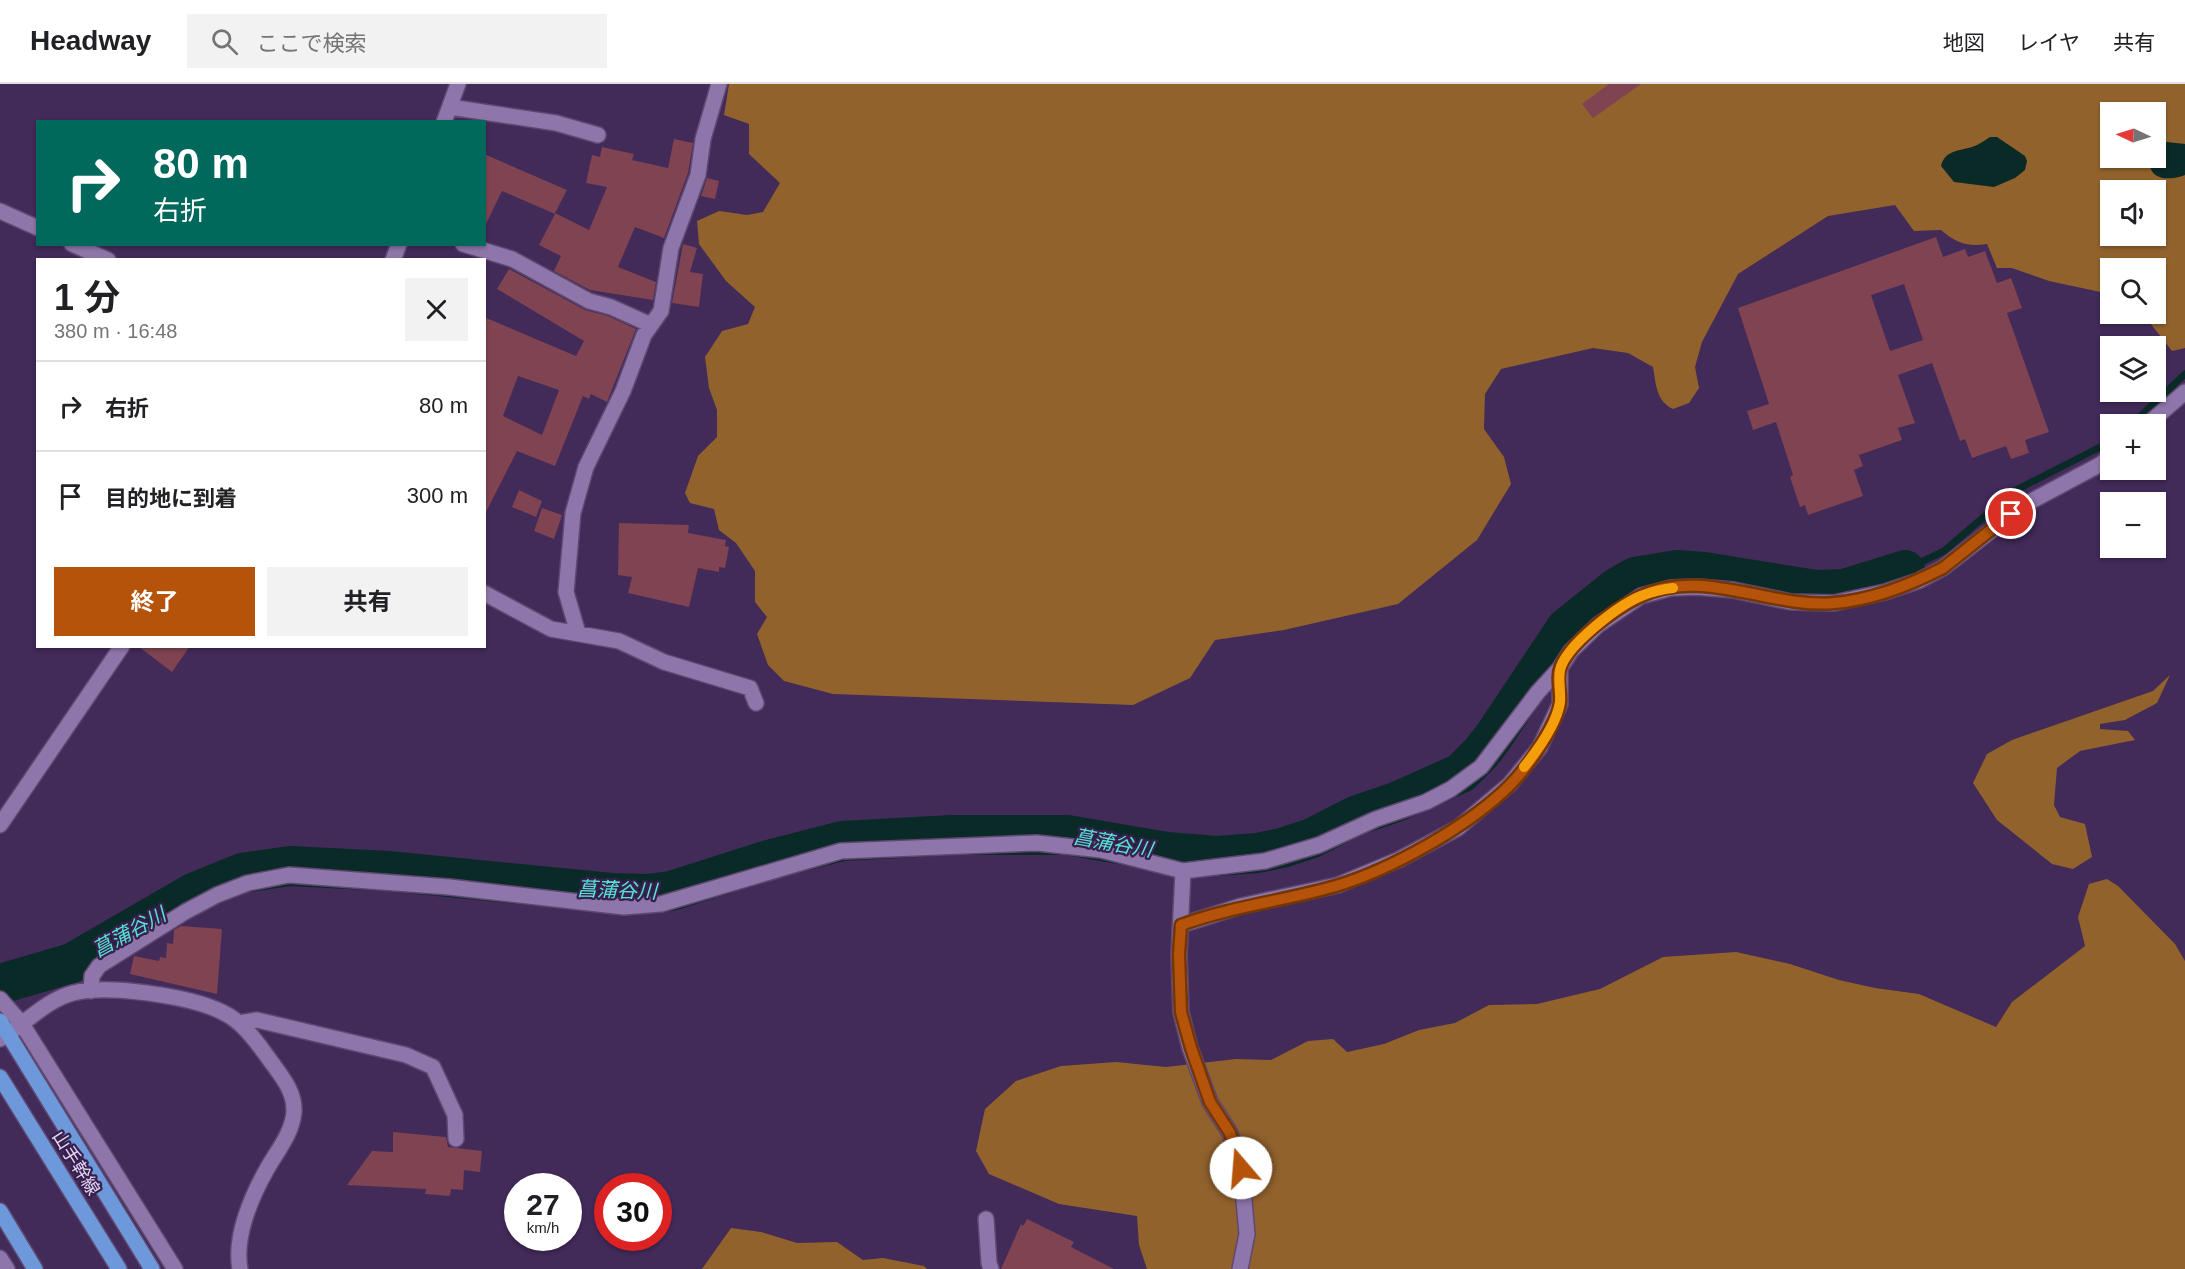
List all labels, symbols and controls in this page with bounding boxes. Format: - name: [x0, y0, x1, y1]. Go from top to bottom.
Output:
- search box: [187, 14, 607, 68]
- text: Headway: [30, 25, 151, 56]
- icon: search: [208, 25, 241, 58]
- text: ここで検索: [256, 31, 366, 56]
- text: 地図: [1943, 31, 1985, 54]
- text: レイヤ: [2018, 31, 2080, 54]
- text: 共有: [2113, 31, 2155, 54]
- north arrow: [2100, 102, 2166, 168]
- map controls: [2100, 102, 2166, 558]
- text: 80 m: [153, 140, 249, 187]
- icon: right: [54, 144, 132, 222]
- button: sound: [2100, 180, 2166, 246]
- text: 右折: [153, 196, 207, 226]
- button: search: [2100, 258, 2166, 324]
- text: 1 分: [54, 277, 120, 318]
- button: close: [405, 278, 468, 341]
- text: 380 m · 16:48: [54, 320, 177, 342]
- button: layers: [2100, 336, 2166, 402]
- icon: right: [54, 390, 87, 423]
- text: 80 m: [419, 393, 468, 418]
- text: 右折: [105, 396, 149, 421]
- button: +: [2100, 414, 2166, 480]
- icon: arrive: [54, 480, 87, 513]
- text: 300 m: [407, 483, 468, 508]
- text: 目的地に到着: [105, 486, 237, 511]
- pin: [1985, 488, 2036, 539]
- button: −: [2100, 492, 2166, 558]
- icon: arrive: [1994, 497, 2027, 530]
- button: 終了: [54, 567, 255, 636]
- button: 共有: [267, 567, 468, 636]
- water label: 菖蒲谷川: [1072, 825, 1156, 861]
- water label: 菖蒲谷川: [577, 878, 659, 902]
- water label: 菖蒲谷川: [89, 902, 171, 961]
- street label: 山手幹線: [48, 1127, 104, 1199]
- position arrow: [1209, 1136, 1273, 1200]
- speed limit sign: 30: [594, 1173, 672, 1251]
- text: 27: [526, 1188, 560, 1221]
- text: km/h: [527, 1219, 559, 1236]

